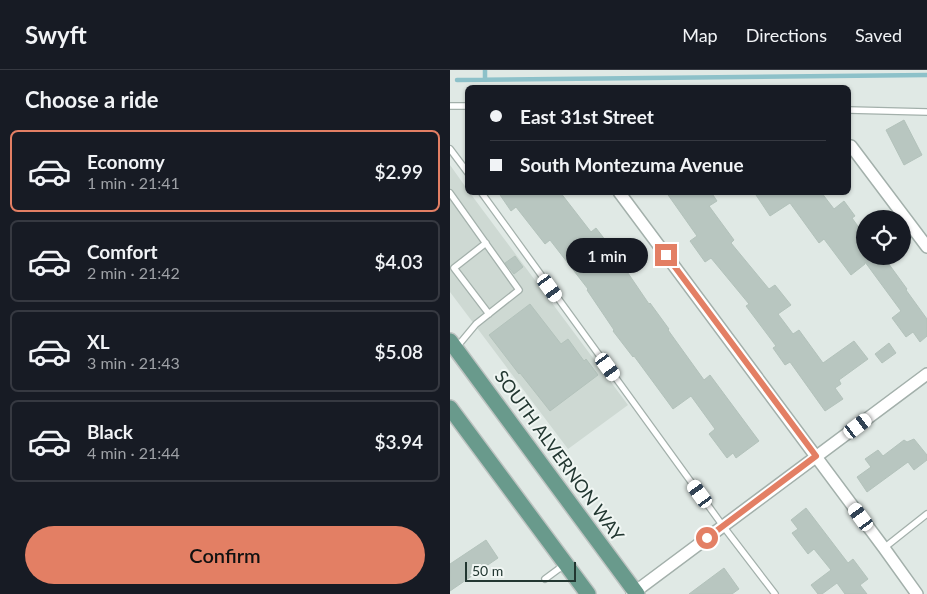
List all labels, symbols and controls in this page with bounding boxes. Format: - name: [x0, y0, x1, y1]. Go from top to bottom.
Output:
- text: Swyft: [25, 20, 87, 49]
- text: Map: [682, 24, 718, 46]
- text: Directions: [746, 24, 827, 46]
- text: Saved: [855, 24, 902, 46]
- text: Choose a ride: [25, 86, 159, 113]
- text: East 31st Street: [520, 105, 654, 128]
- icon: car: [27, 149, 72, 194]
- text: Economy: [87, 150, 165, 173]
- text: South Montezuma Avenue: [520, 153, 744, 176]
- text: $2.99: [374, 160, 423, 183]
- text: 1 min · 21:41: [87, 173, 180, 192]
- map controls: [856, 210, 911, 265]
- button: locate: [856, 210, 911, 265]
- callout: 1 min: [566, 238, 648, 272]
- icon: car: [27, 239, 72, 284]
- text: Comfort: [87, 240, 158, 263]
- route end: [655, 244, 677, 266]
- text: 1 min: [587, 246, 627, 265]
- text: $4.03: [374, 250, 423, 273]
- text: 2 min · 21:42: [87, 263, 180, 282]
- car: [535, 271, 564, 305]
- icon: car: [27, 329, 72, 374]
- text: XL: [87, 330, 110, 353]
- text: $5.08: [374, 340, 423, 363]
- car: [593, 350, 622, 384]
- text: 3 min · 21:43: [87, 353, 180, 372]
- street label: SOUTH ALVERNON WAY: [490, 366, 630, 546]
- car: [841, 411, 874, 441]
- icon: car: [27, 419, 72, 464]
- text: Black: [87, 420, 133, 443]
- text: $3.94: [374, 430, 423, 453]
- text: 4 min · 21:44: [87, 443, 180, 462]
- car: [685, 477, 714, 511]
- car: [846, 500, 875, 534]
- button: Confirm: [25, 526, 425, 584]
- route start: [696, 527, 718, 549]
- scale bar: [465, 559, 576, 582]
- text: 50 m: [472, 562, 503, 579]

